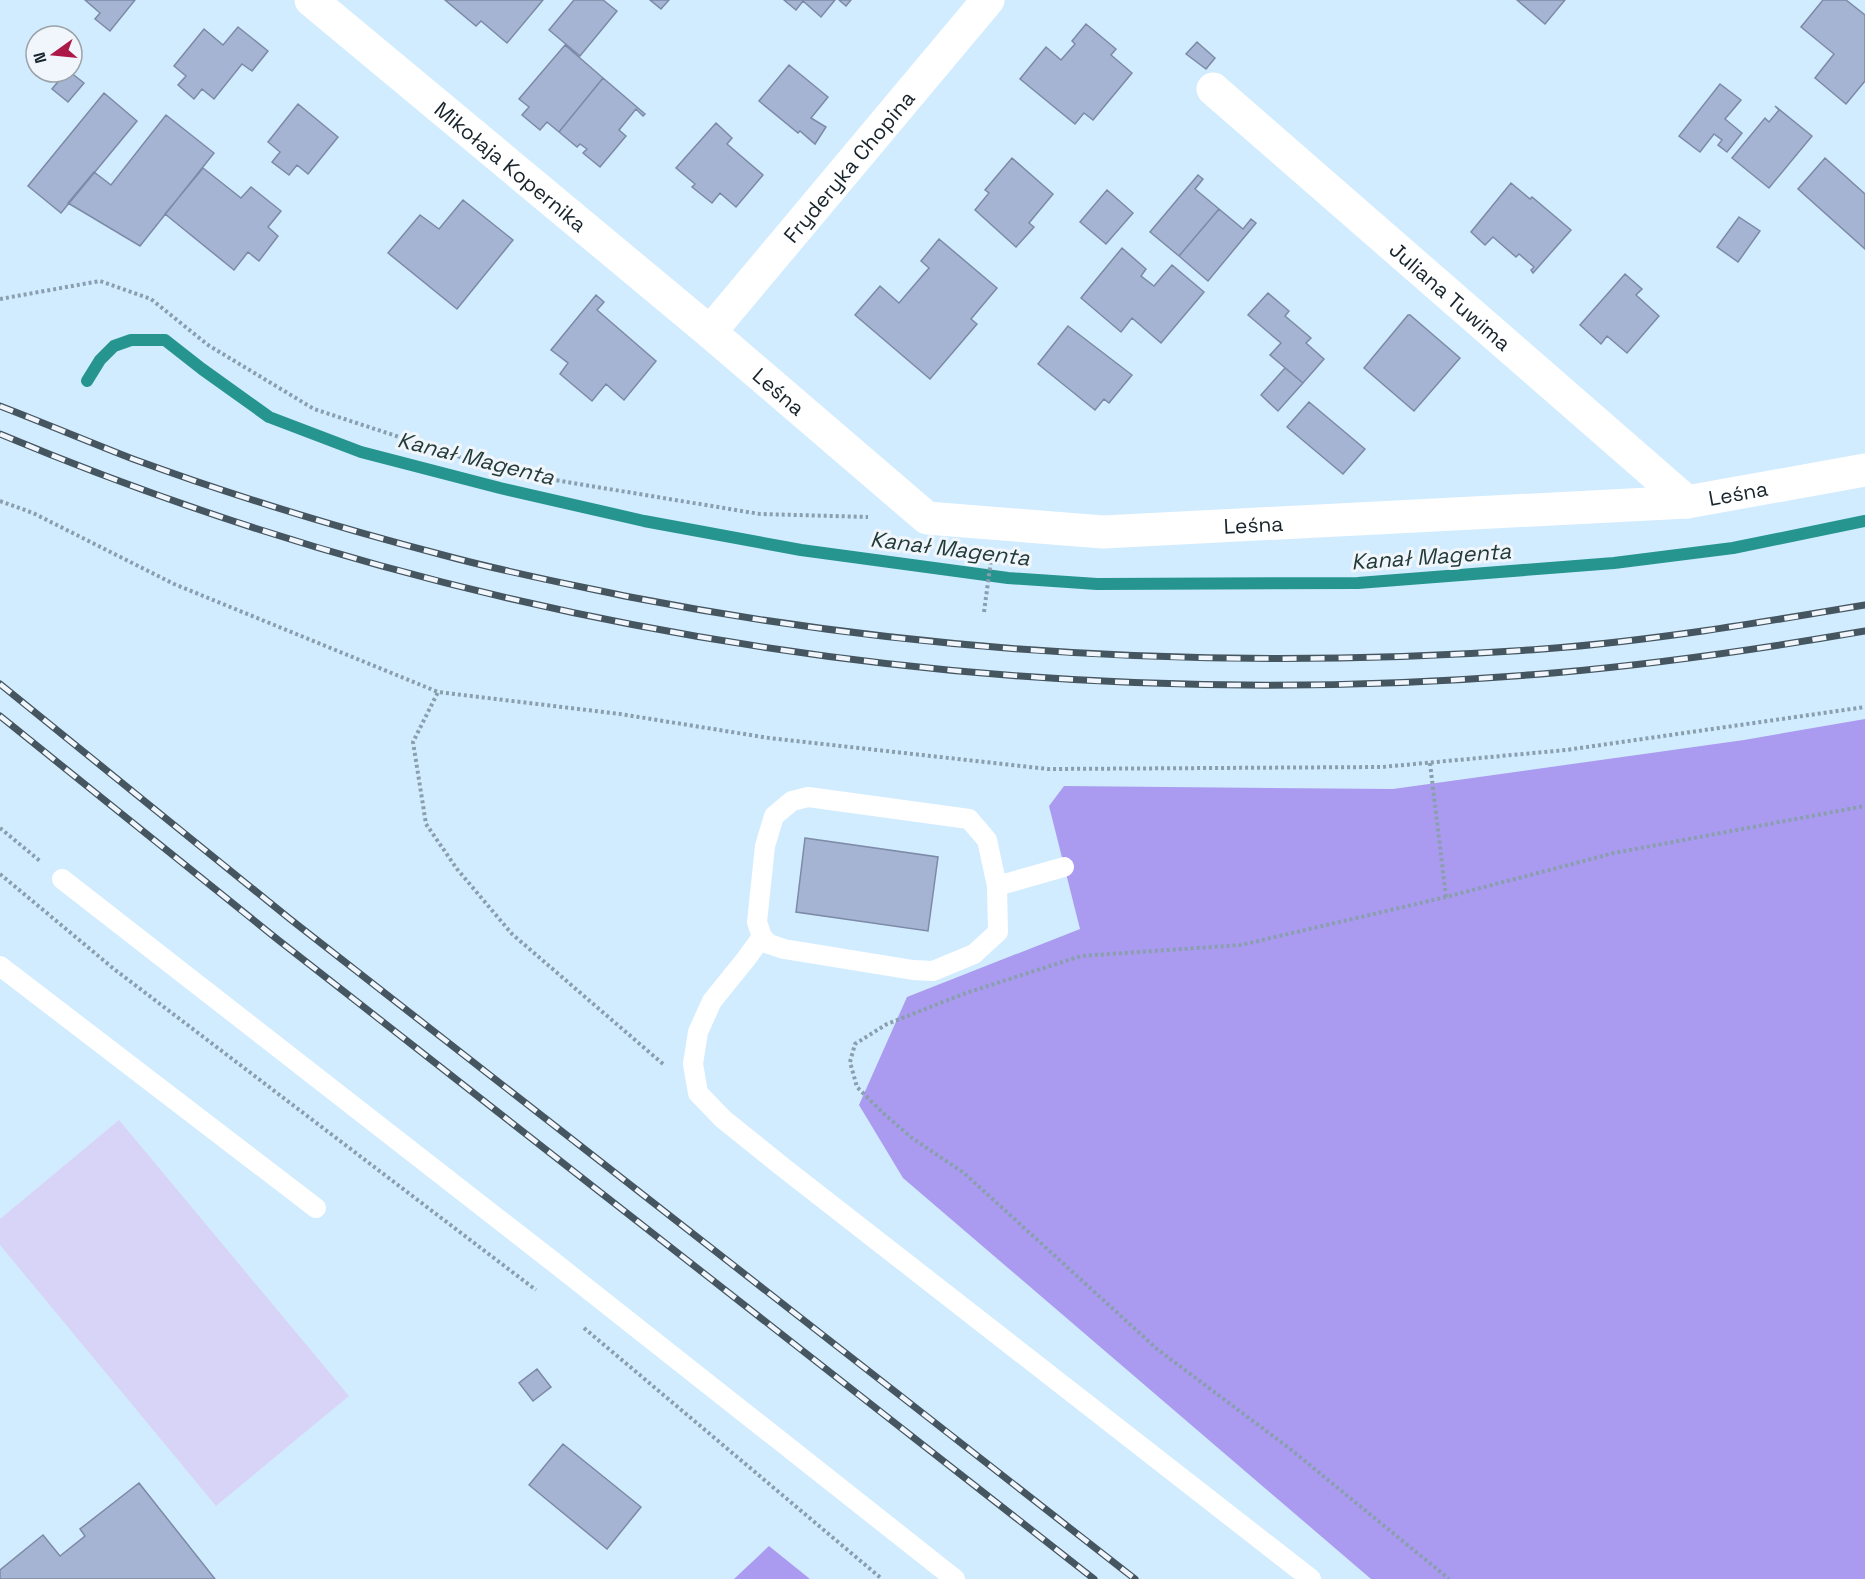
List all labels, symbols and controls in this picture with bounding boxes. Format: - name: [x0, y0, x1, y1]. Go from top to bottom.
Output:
- north arrow: [24, 24, 84, 84]
- text: N: [28, 50, 52, 66]
- street label: Fryderyka Chopina: [777, 85, 920, 248]
- street label: Mikołaja Kopernika: [429, 95, 593, 237]
- street label: Juliana Tuwima: [1384, 236, 1517, 356]
- street label: Leśna: [748, 361, 811, 421]
- water label: Kanał Magenta: [395, 425, 557, 491]
- street label: Leśna: [1706, 474, 1770, 511]
- street label: Leśna: [1223, 509, 1284, 539]
- water label: Kanał Magenta: [869, 524, 1032, 572]
- water label: Kanał Magenta: [1350, 536, 1512, 576]

